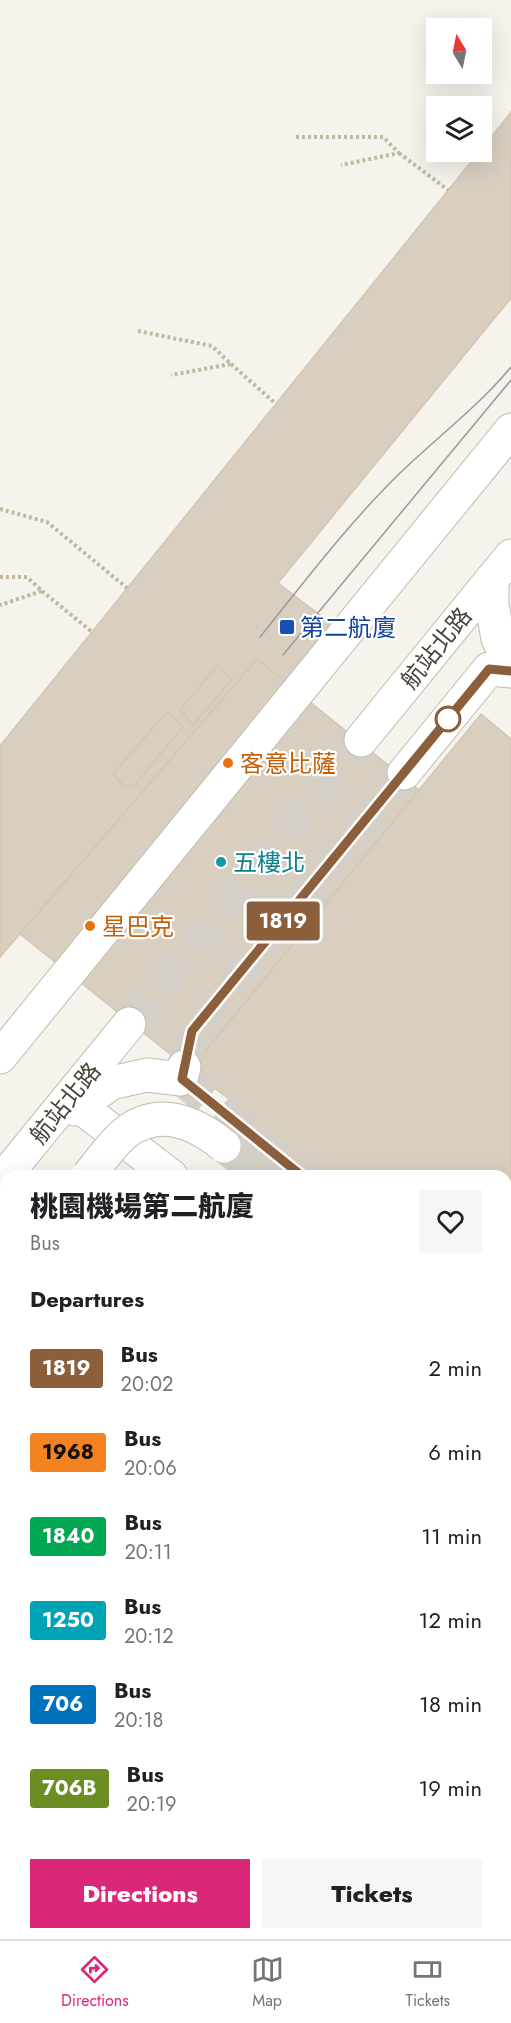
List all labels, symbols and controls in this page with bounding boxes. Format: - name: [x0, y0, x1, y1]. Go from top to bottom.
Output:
- north arrow: [426, 18, 492, 84]
- map controls: [426, 18, 492, 162]
- button: layers: [426, 96, 492, 162]
- street label: 航站北路: [392, 600, 480, 696]
- place label: 第二航廈: [300, 610, 396, 645]
- marker: 第二航廈: [278, 618, 296, 636]
- unlabelled marker: [435, 706, 461, 732]
- place label: 客意比薩: [240, 746, 336, 781]
- marker: 客意比薩: [221, 756, 235, 770]
- place label: 五樓北: [233, 845, 305, 880]
- marker: 五樓北: [214, 855, 228, 869]
- line badge: 1819: [241, 902, 325, 940]
- text: 1819: [259, 906, 307, 936]
- place label: 星巴克: [102, 909, 174, 944]
- marker: 星巴克: [83, 919, 97, 933]
- street label: 航站北路: [21, 1055, 109, 1151]
- text: 桃園機場第二航廈: [30, 1186, 254, 1227]
- button: heart: [419, 1190, 482, 1253]
- text: Bus: [30, 1229, 60, 1258]
- text: Departures: [30, 1283, 144, 1315]
- text: Bus: [121, 1338, 158, 1370]
- text: 2 min: [428, 1352, 482, 1384]
- text: 1819: [42, 1353, 91, 1383]
- text: 20:02: [121, 1370, 173, 1399]
- text: Bus: [124, 1422, 161, 1454]
- text: 6 min: [428, 1436, 482, 1468]
- text: 1968: [42, 1437, 94, 1467]
- text: 20:06: [124, 1454, 177, 1483]
- text: Bus: [124, 1506, 162, 1538]
- text: 11 min: [421, 1520, 482, 1552]
- text: 1840: [42, 1521, 94, 1551]
- text: 20:11: [124, 1538, 172, 1567]
- text: Bus: [124, 1590, 161, 1622]
- text: 12 min: [419, 1604, 482, 1636]
- text: 1250: [42, 1605, 94, 1635]
- text: 20:12: [124, 1622, 174, 1651]
- text: Bus: [114, 1674, 151, 1706]
- text: 18 min: [419, 1688, 482, 1720]
- text: 706: [43, 1689, 83, 1719]
- text: 20:18: [114, 1706, 163, 1735]
- text: Bus: [127, 1758, 164, 1790]
- text: 19 min: [418, 1772, 482, 1804]
- text: 706B: [42, 1773, 97, 1803]
- text: 20:19: [127, 1790, 176, 1819]
- button: Directions: [30, 1859, 250, 1928]
- button: Tickets: [262, 1859, 482, 1928]
- tab: Directions: [61, 1953, 129, 2012]
- tab: Map: [251, 1953, 284, 2012]
- tab: Tickets: [405, 1953, 450, 2012]

